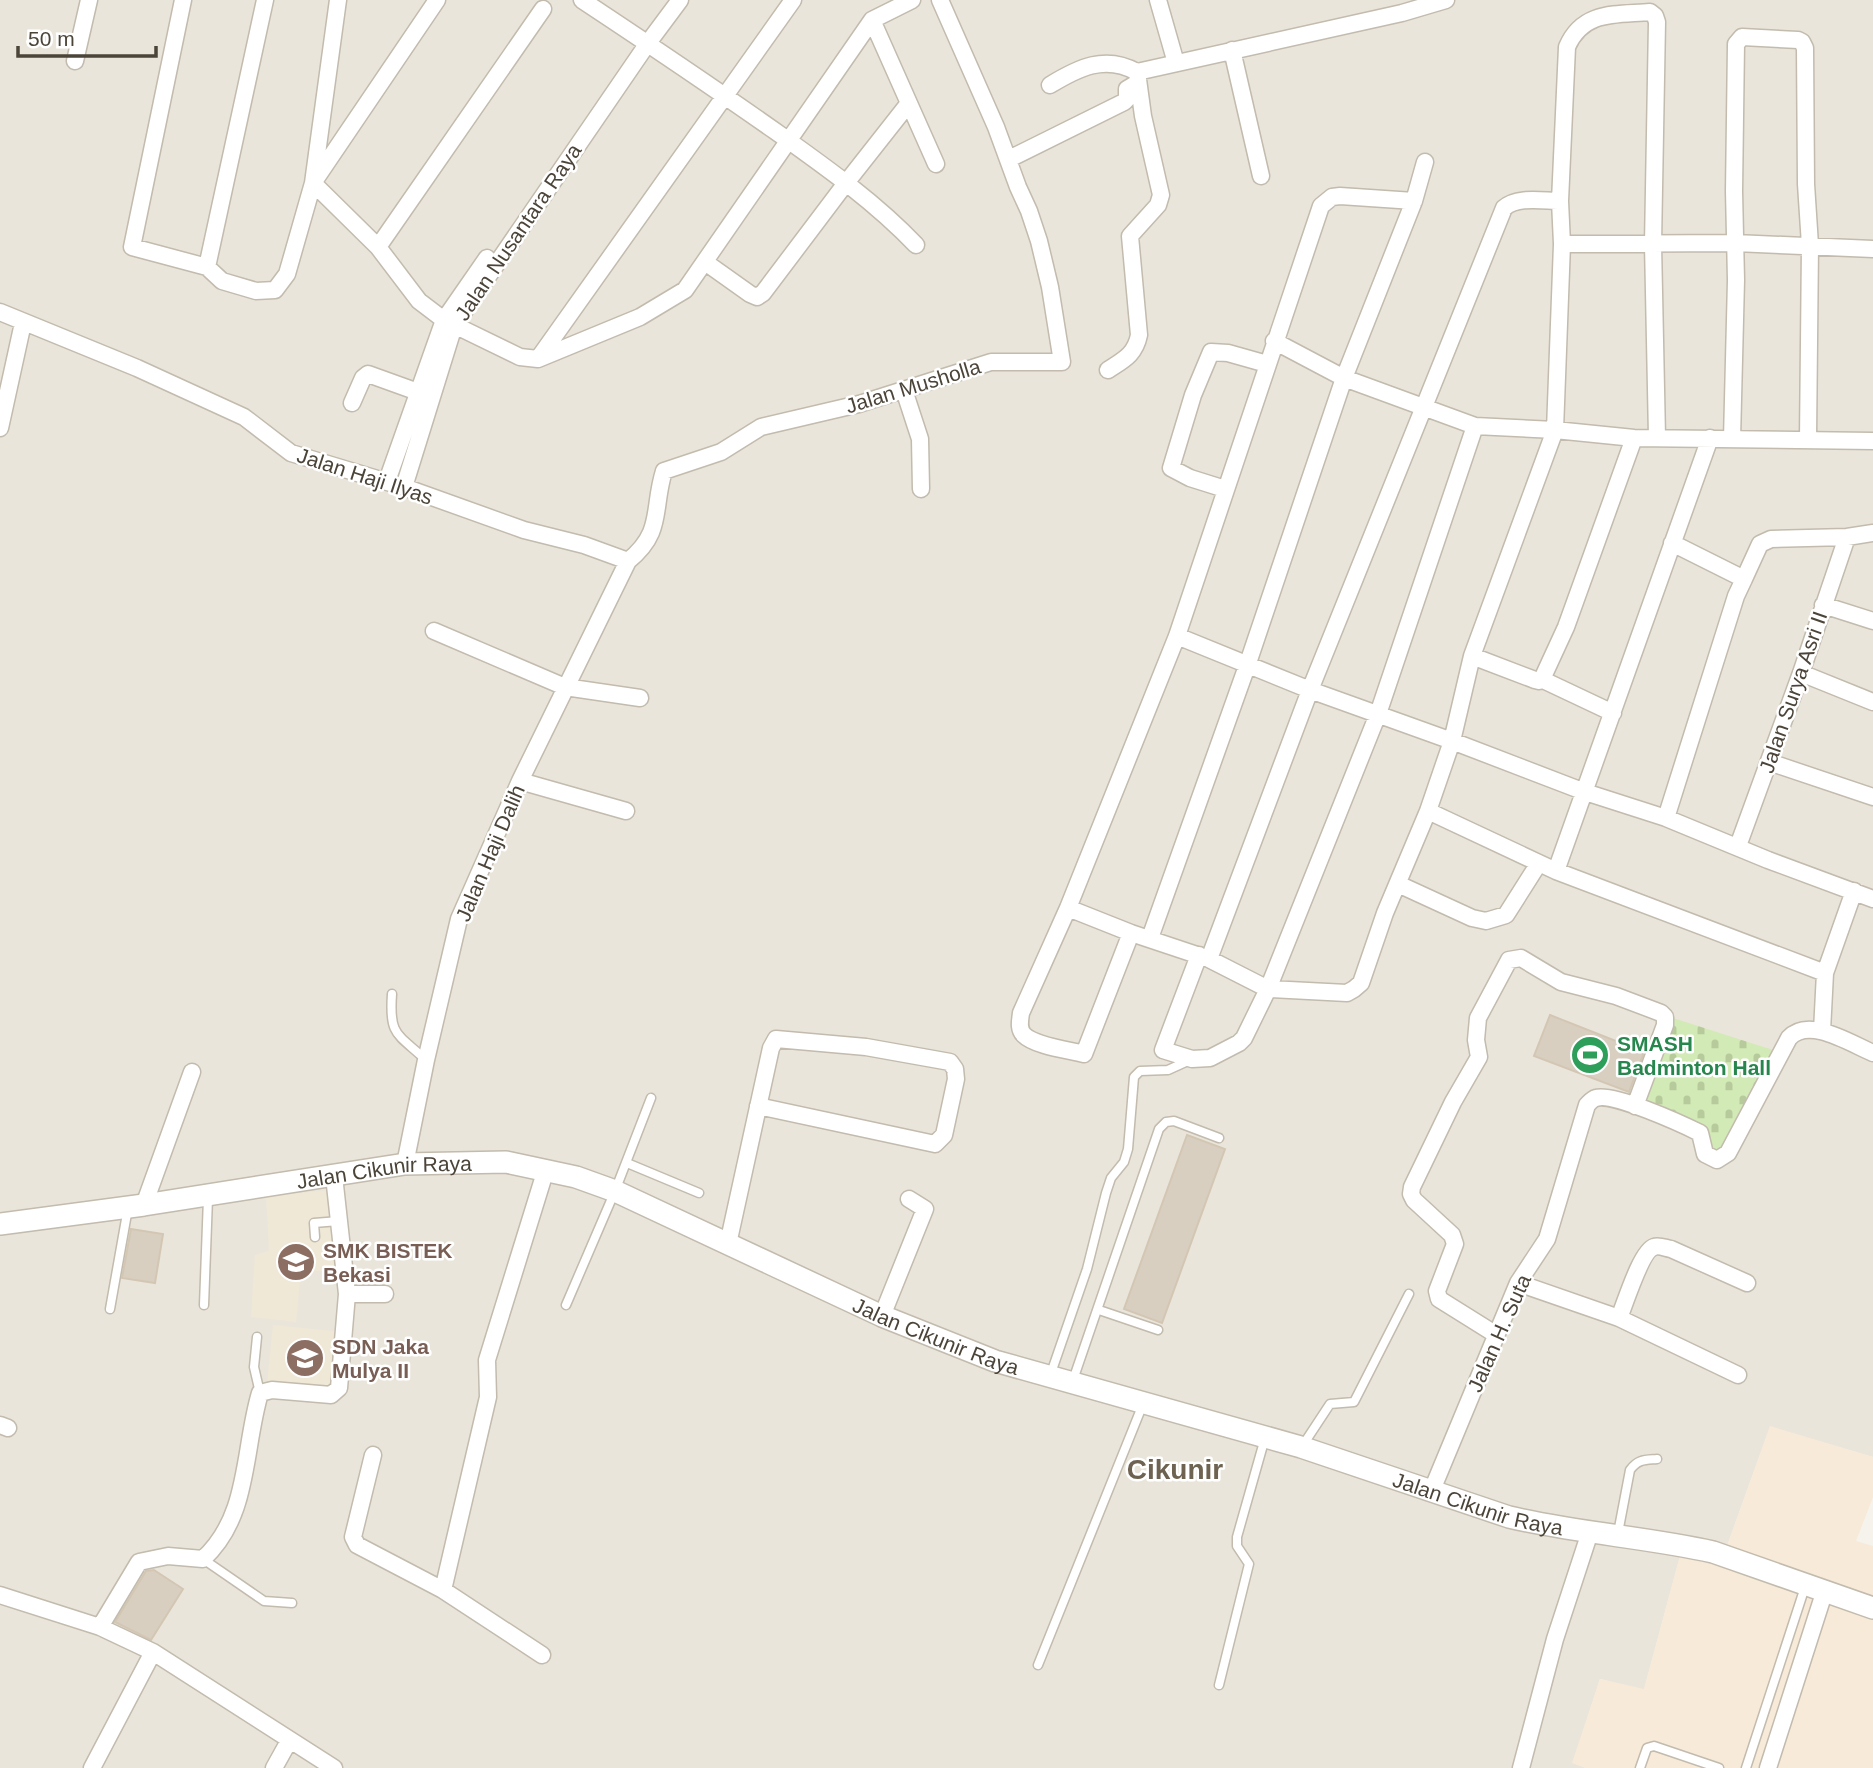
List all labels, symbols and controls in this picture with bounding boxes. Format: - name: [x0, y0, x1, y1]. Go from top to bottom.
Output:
- scale bar: [18, 14, 156, 58]
- text: 50 m: [28, 27, 75, 50]
- street label: Jalan Nusantara Raya: [450, 139, 586, 325]
- street label: Jalan Musholla: [843, 354, 984, 417]
- street label: Jalan Haji Ilyas: [294, 443, 436, 509]
- street label: Jalan Surya Asri II: [1755, 608, 1831, 776]
- street label: Jalan Haji Dalih: [451, 781, 529, 925]
- place label: SMASH Badminton Hall: [1617, 1032, 1771, 1079]
- sports icon: SMASH Badminton Hall: [1569, 1034, 1611, 1076]
- street label: Jalan Cikunir Raya: [295, 1151, 472, 1192]
- place label: SMK BISTEK Bekasi: [323, 1239, 453, 1286]
- school or university icon: SMK BISTEK Bekasi: [275, 1241, 317, 1283]
- street label: Jalan H. Suta: [1463, 1270, 1535, 1395]
- street label: Jalan Cikunir Raya: [850, 1293, 1022, 1379]
- place label: SDN Jaka Mulya II: [332, 1335, 429, 1382]
- school or university icon: SDN Jaka Mulya II: [284, 1337, 326, 1379]
- district label: Cikunir: [1127, 1454, 1223, 1485]
- street label: Jalan Cikunir Raya: [1390, 1467, 1565, 1539]

